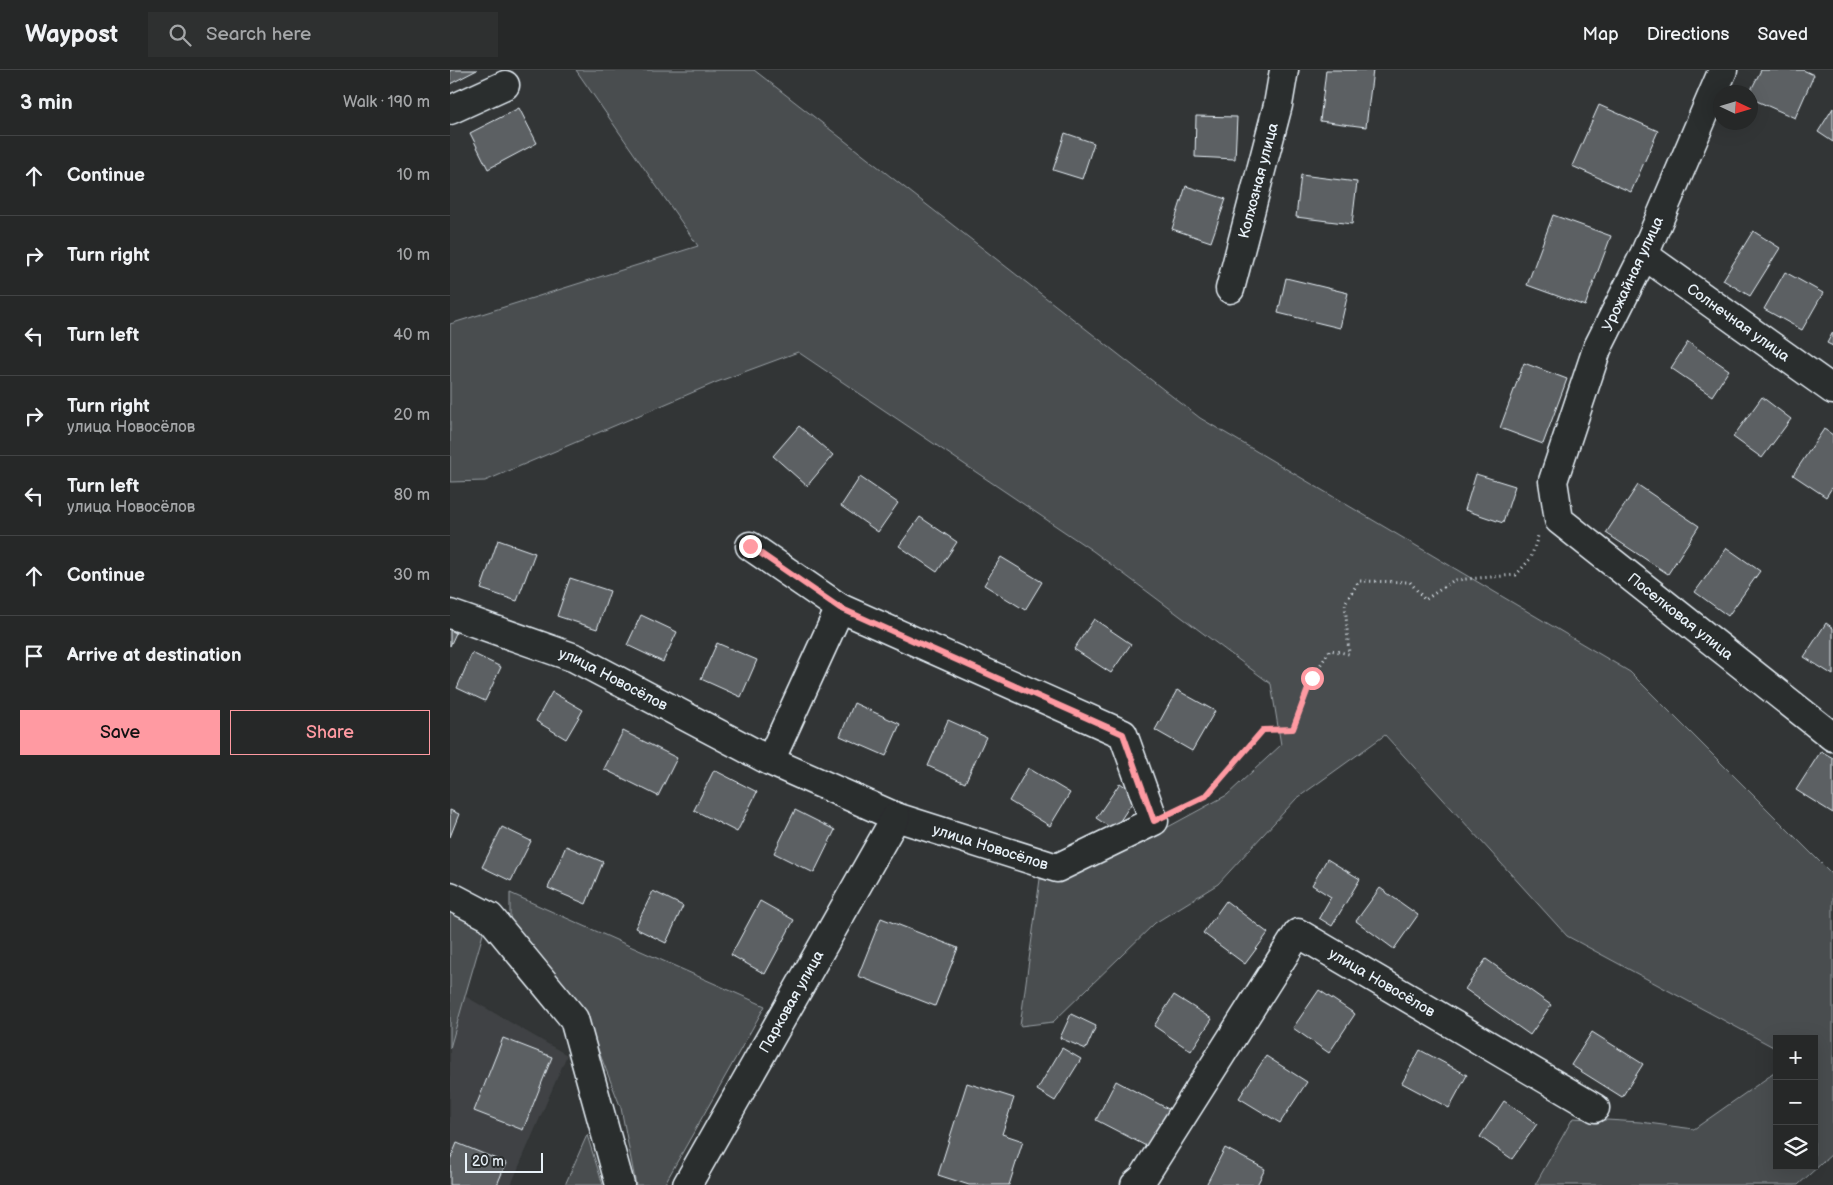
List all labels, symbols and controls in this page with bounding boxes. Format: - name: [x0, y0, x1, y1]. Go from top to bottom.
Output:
- search box: [148, 12, 498, 57]
- text: Waypost: [25, 20, 118, 49]
- icon: search: [166, 21, 194, 49]
- text: Search here: [206, 23, 311, 46]
- text: Map: [1583, 24, 1619, 45]
- text: Directions: [1647, 24, 1729, 45]
- text: Saved: [1757, 24, 1808, 45]
- north arrow: [1713, 85, 1758, 130]
- text: 3 min: [20, 90, 73, 115]
- text: Walk · 190 m: [343, 93, 430, 112]
- street label: Колхозная улица: [1234, 121, 1282, 240]
- icon: ahead: [20, 162, 48, 190]
- text: Continue: [67, 164, 145, 187]
- text: 10 m: [397, 166, 430, 185]
- street label: Урожайная улица: [1598, 213, 1668, 335]
- icon: right: [20, 242, 48, 270]
- text: Turn right: [67, 244, 150, 267]
- text: 10 m: [397, 246, 430, 265]
- street label: Солнечная улица: [1683, 279, 1794, 366]
- icon: left: [20, 322, 48, 350]
- text: Turn left: [67, 324, 139, 347]
- text: 40 m: [393, 326, 430, 345]
- text: Turn right: [67, 395, 150, 418]
- icon: right: [20, 402, 48, 430]
- text: 20 m: [394, 406, 430, 425]
- text: улица Новосёлов: [67, 418, 195, 437]
- text: Turn left: [67, 475, 139, 498]
- icon: left: [20, 482, 48, 510]
- text: 80 m: [394, 486, 430, 505]
- text: улица Новосёлов: [67, 498, 195, 517]
- route end: [739, 535, 762, 558]
- icon: ahead: [20, 562, 48, 590]
- text: Continue: [67, 564, 145, 587]
- text: 30 m: [393, 566, 430, 585]
- street label: Поселковая улица: [1624, 569, 1737, 664]
- icon: arrive: [20, 642, 48, 670]
- text: Arrive at destination: [67, 644, 242, 667]
- street label: улица Новосёлов: [556, 644, 671, 715]
- route start: [1301, 667, 1324, 690]
- button: Save: [20, 710, 220, 755]
- button: Share: [230, 710, 430, 755]
- street label: улица Новосёлов: [930, 820, 1051, 874]
- street label: улица Новосёлов: [1325, 944, 1439, 1021]
- street label: Парковая улица: [755, 947, 828, 1056]
- map controls: [1773, 1035, 1818, 1170]
- button: +: [1773, 1035, 1818, 1080]
- button: −: [1773, 1080, 1818, 1125]
- button: layers: [1773, 1125, 1818, 1170]
- scale bar: [465, 1150, 542, 1173]
- text: 20 m: [472, 1153, 504, 1170]

